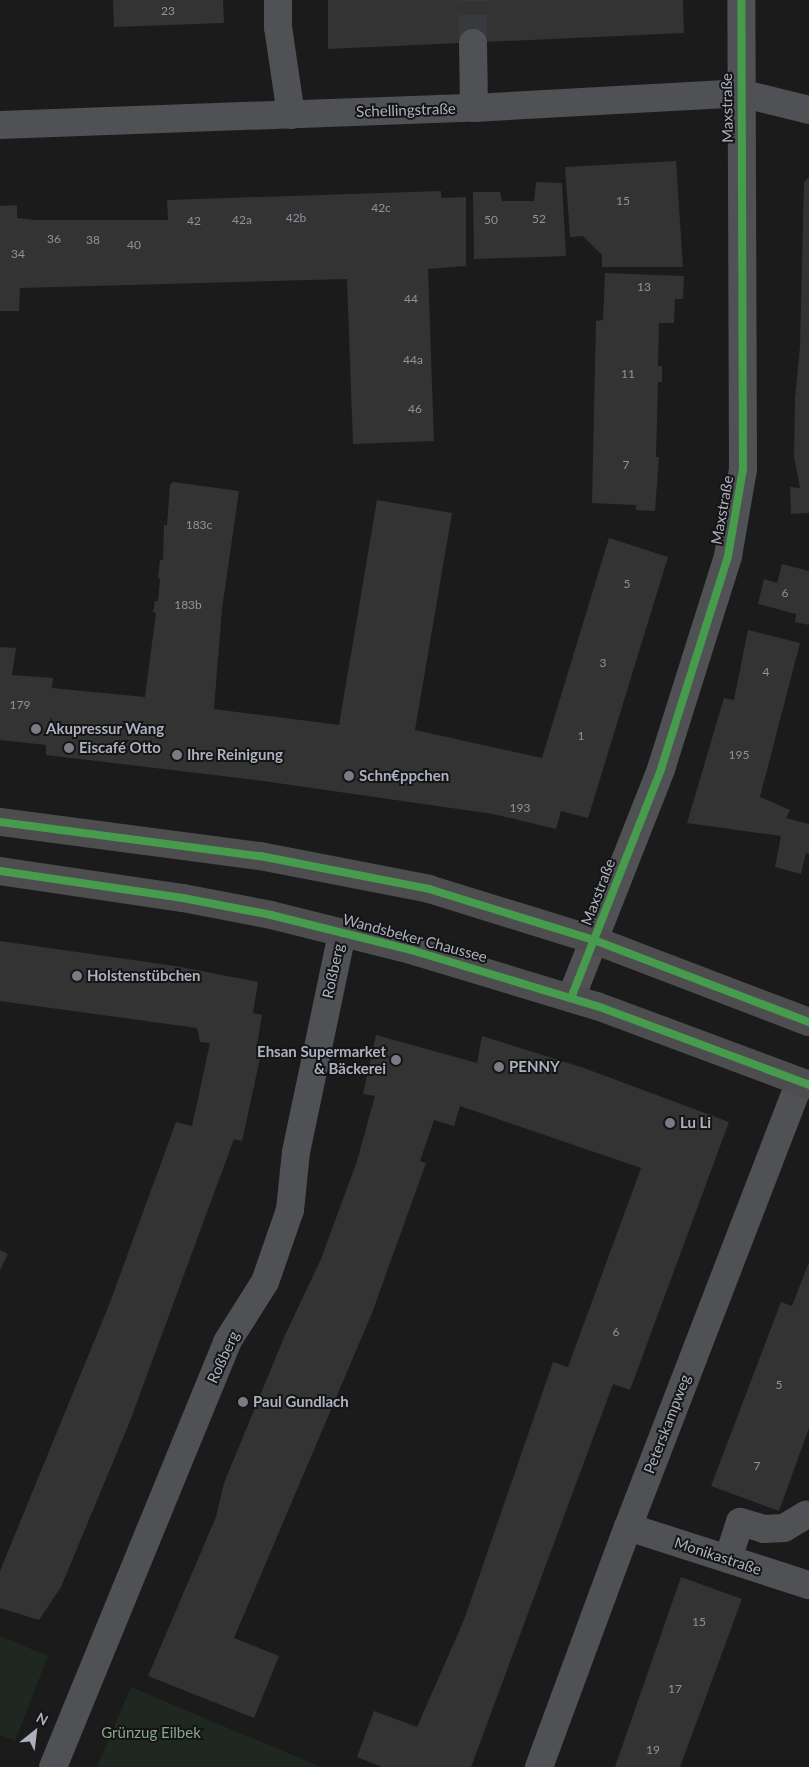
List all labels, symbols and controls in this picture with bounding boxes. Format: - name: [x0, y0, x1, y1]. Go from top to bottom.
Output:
- house number: 23: [161, 4, 175, 18]
- street label: Maxstraße: [717, 73, 737, 143]
- street label: Schellingstraße: [356, 99, 456, 121]
- house number: 15: [616, 194, 630, 208]
- house number: 42c: [371, 201, 391, 215]
- house number: 42b: [286, 211, 306, 225]
- house number: 52: [532, 212, 546, 226]
- house number: 42a: [232, 213, 252, 227]
- house number: 50: [484, 213, 498, 227]
- house number: 42: [187, 214, 201, 228]
- house number: 36: [47, 232, 61, 246]
- house number: 38: [86, 233, 100, 247]
- house number: 40: [127, 238, 141, 252]
- house number: 34: [11, 247, 25, 261]
- house number: 13: [637, 280, 651, 294]
- house number: 44: [404, 292, 418, 306]
- house number: 44a: [403, 353, 423, 367]
- house number: 11: [621, 367, 635, 381]
- house number: 46: [408, 402, 422, 416]
- house number: 7: [623, 458, 629, 472]
- street label: Maxstraße: [707, 474, 737, 546]
- house number: 183c: [186, 518, 212, 532]
- house number: 5: [624, 577, 630, 591]
- house number: 6: [782, 586, 788, 600]
- house number: 183b: [174, 598, 202, 612]
- house number: 3: [600, 656, 606, 670]
- house number: 4: [763, 665, 769, 679]
- house number: 179: [10, 698, 30, 712]
- place label: Akupressur Wang: [46, 720, 165, 738]
- marker: Akupressur Wang: [30, 723, 42, 735]
- house number: 1: [578, 729, 584, 743]
- place label: Eiscafé Otto: [79, 739, 161, 757]
- marker: Eiscafé Otto: [63, 742, 75, 754]
- place label: Ihre Reinigung: [187, 746, 283, 764]
- house number: 195: [729, 748, 749, 762]
- marker: Ihre Reinigung: [171, 749, 183, 761]
- place label: Schn€ppchen: [359, 767, 449, 785]
- marker: Schn€ppchen: [343, 770, 355, 782]
- house number: 193: [510, 801, 530, 815]
- street label: Maxstraße: [577, 856, 619, 928]
- street label: Wandsbeker Chaussee: [341, 910, 489, 966]
- street label: Roßberg: [318, 942, 348, 1000]
- place label: Holstenstübchen: [87, 967, 201, 985]
- marker: Holstenstübchen: [71, 970, 83, 982]
- place label: Ehsan Supermarket & Bäckerei: [257, 1042, 386, 1077]
- marker: Ehsan Supermarket & Bäckerei: [390, 1054, 402, 1066]
- place label: PENNY: [509, 1058, 560, 1076]
- marker: PENNY: [493, 1061, 505, 1073]
- place label: Lu Li: [680, 1114, 711, 1132]
- marker: Lu Li: [664, 1117, 676, 1129]
- house number: 6: [613, 1325, 619, 1339]
- street label: Roßberg: [203, 1328, 243, 1386]
- street label: Peterskampweg: [640, 1372, 694, 1476]
- house number: 5: [776, 1378, 782, 1392]
- place label: Paul Gundlach: [253, 1393, 349, 1411]
- marker: Paul Gundlach: [237, 1396, 249, 1408]
- house number: 7: [754, 1459, 760, 1473]
- street label: Monikastraße: [672, 1533, 764, 1579]
- house number: 15: [692, 1615, 706, 1629]
- house number: 17: [668, 1682, 682, 1696]
- north arrow: [10, 1707, 60, 1757]
- text: N: [34, 1708, 51, 1728]
- park label: Grünzug Eilbek: [101, 1724, 201, 1742]
- house number: 19: [646, 1743, 660, 1757]

